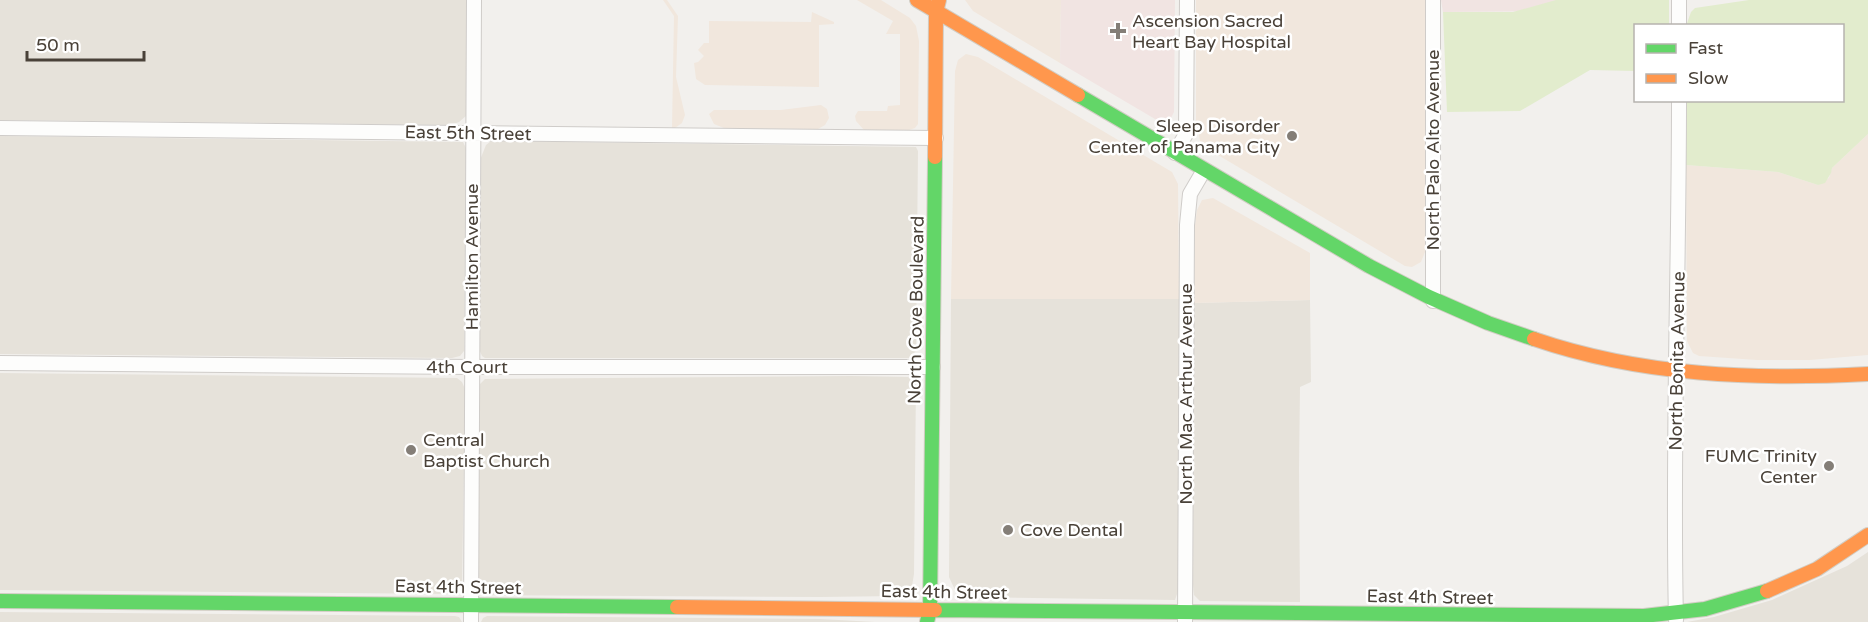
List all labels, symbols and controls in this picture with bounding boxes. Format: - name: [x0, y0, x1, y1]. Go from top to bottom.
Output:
- place label: Ascension Sacred Heart Bay Hospital: [1132, 10, 1291, 53]
- marker: Ascension Sacred Heart Bay Hospital: [1109, 22, 1127, 40]
- scale bar: [27, 24, 144, 62]
- legend: [1634, 24, 1844, 102]
- text: 50 m: [36, 34, 80, 56]
- text: Fast: [1688, 37, 1723, 59]
- street label: North Palo Alto Avenue: [1422, 49, 1444, 251]
- text: Slow: [1688, 67, 1729, 89]
- place label: Sleep Disorder Center of Panama City: [1088, 115, 1280, 158]
- street label: East 5th Street: [404, 121, 532, 145]
- marker: Sleep Disorder Center of Panama City: [1285, 129, 1299, 143]
- street label: Hamilton Avenue: [461, 184, 483, 330]
- street label: North Cove Boulevard: [903, 216, 929, 404]
- street label: North Bonita Avenue: [1664, 271, 1690, 451]
- street label: North Mac Arthur Avenue: [1175, 283, 1197, 505]
- street label: 4th Court: [426, 356, 508, 378]
- place label: Central Baptist Church: [423, 429, 550, 472]
- marker: Central Baptist Church: [404, 443, 418, 457]
- place label: FUMC Trinity Center: [1705, 445, 1817, 488]
- marker: FUMC Trinity Center: [1822, 459, 1836, 473]
- place label: Cove Dental: [1020, 519, 1123, 541]
- marker: Cove Dental: [1001, 523, 1015, 537]
- street label: East 4th Street: [394, 575, 522, 599]
- street label: East 4th Street: [880, 580, 1008, 604]
- street label: East 4th Street: [1366, 585, 1494, 609]

